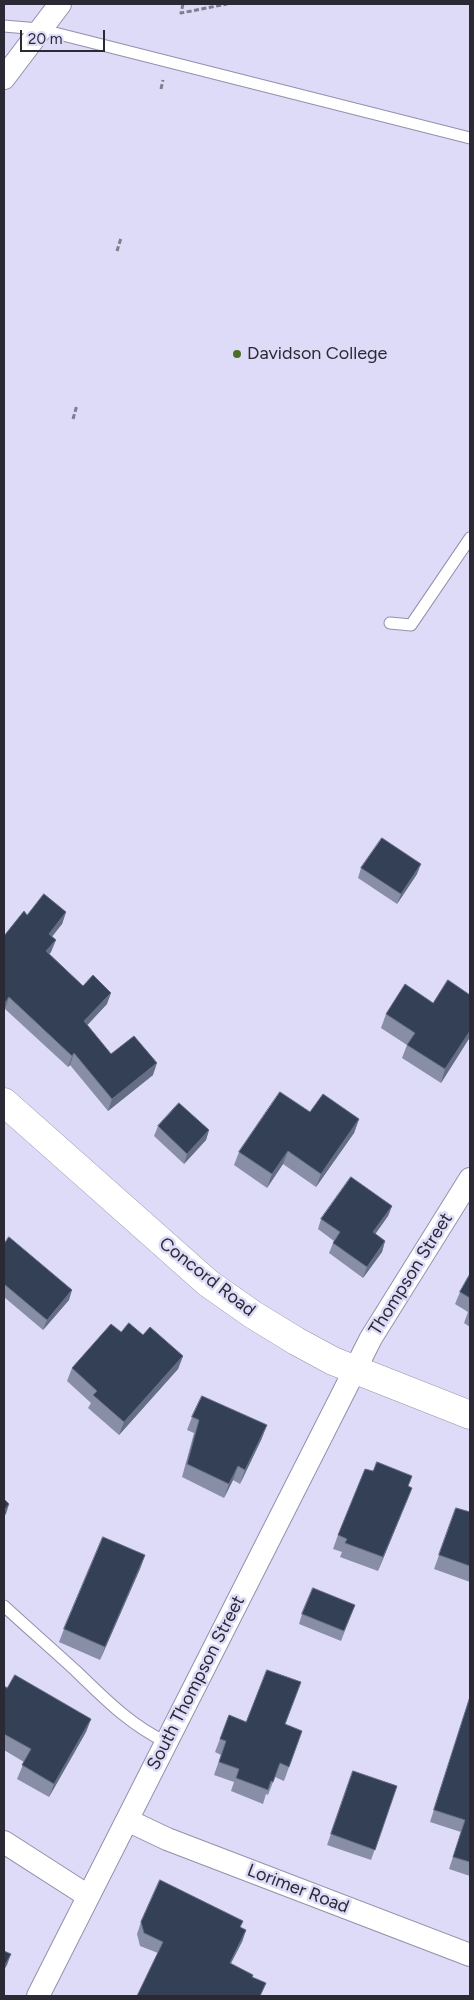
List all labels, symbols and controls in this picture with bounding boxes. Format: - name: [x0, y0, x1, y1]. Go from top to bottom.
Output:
- scale bar: [22, 20, 108, 52]
- text: 20 m: [28, 30, 62, 48]
- place label: Davidson College: [247, 343, 387, 365]
- marker: Davidson College: [231, 348, 243, 360]
- street label: Thompson Street: [365, 1209, 457, 1339]
- street label: Concord Road: [155, 1233, 259, 1321]
- street label: South Thompson Street: [143, 1592, 249, 1774]
- street label: Lorimer Road: [244, 1860, 352, 1918]

